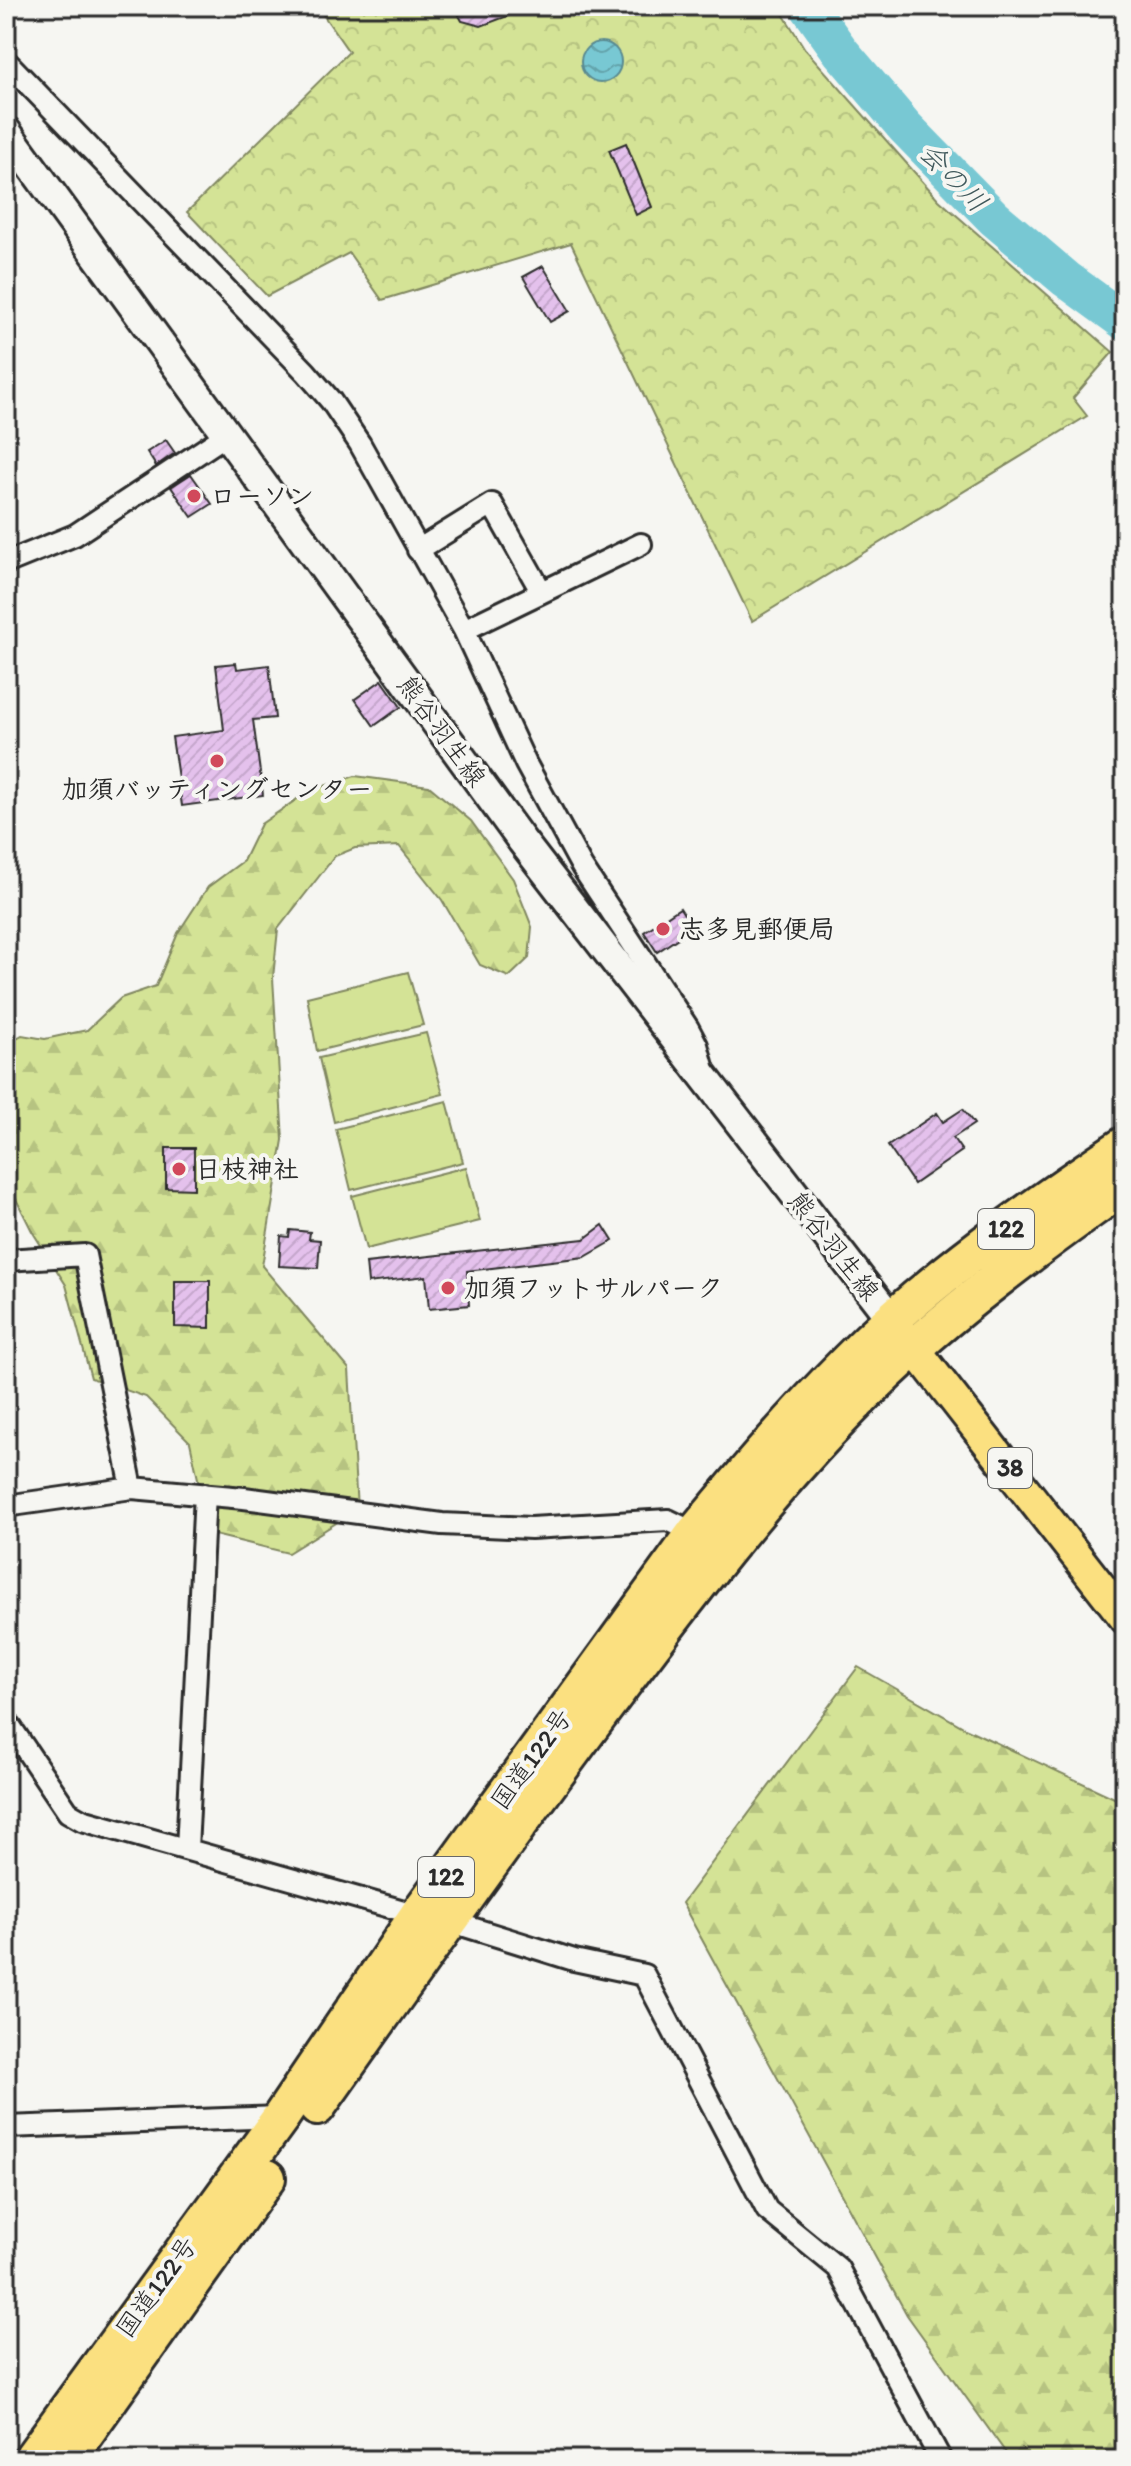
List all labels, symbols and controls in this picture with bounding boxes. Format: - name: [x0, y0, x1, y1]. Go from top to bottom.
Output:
- water label: 会の川: [913, 135, 995, 219]
- place label: ローソン: [210, 480, 314, 512]
- marker: ローソン: [185, 487, 203, 505]
- street label: 熊谷羽生線: [391, 669, 493, 793]
- marker: 加須バッティングセンター: [208, 752, 226, 770]
- place label: 加須バッティングセンター: [62, 773, 372, 805]
- place label: 志多見郵便局: [679, 913, 835, 945]
- marker: 志多見郵便局: [654, 920, 672, 938]
- place label: 日枝神社: [195, 1153, 299, 1185]
- marker: 日枝神社: [170, 1160, 188, 1178]
- street label: 熊谷羽生線: [781, 1185, 887, 1307]
- road number: 122: [978, 1209, 1034, 1249]
- place label: 加須フットサルパーク: [464, 1272, 723, 1304]
- marker: 加須フットサルパーク: [439, 1279, 457, 1297]
- road number: 38: [988, 1448, 1032, 1488]
- street label: 国道122号: [484, 1702, 578, 1816]
- road number: 122: [418, 1857, 474, 1897]
- street label: 国道122号: [109, 2230, 203, 2344]

